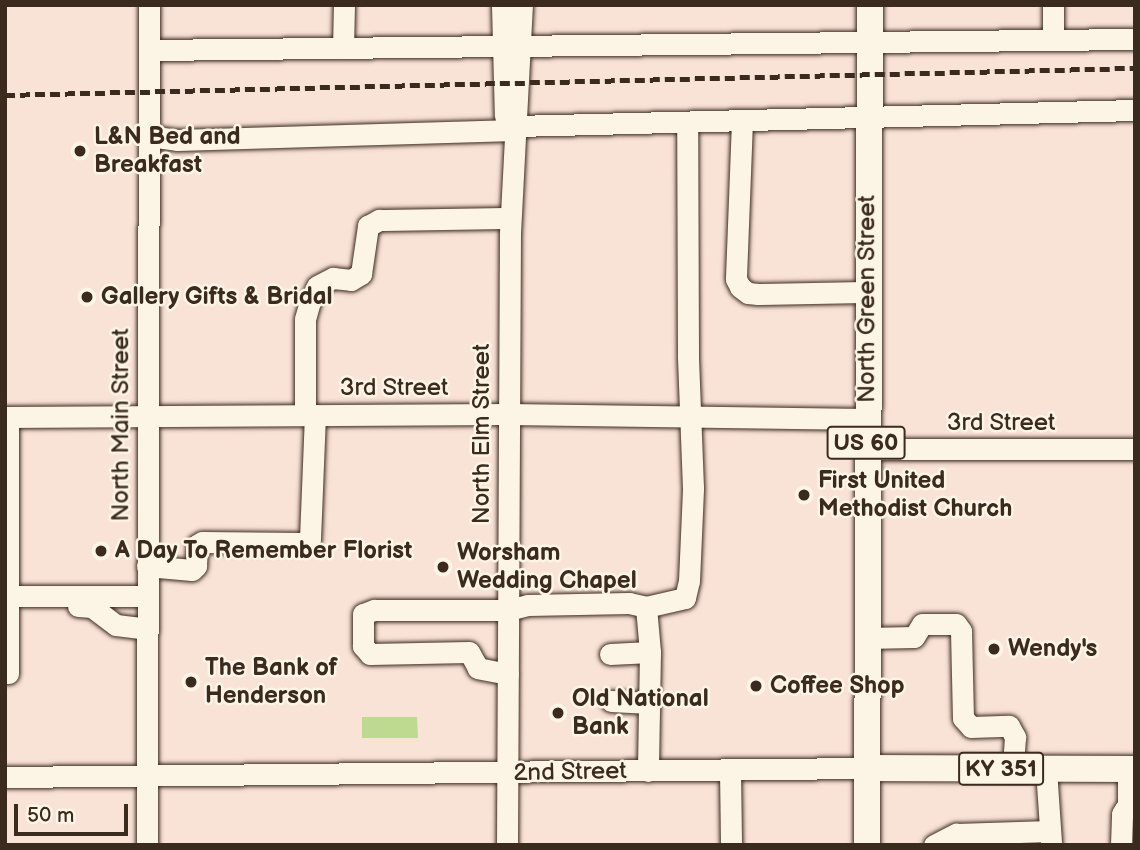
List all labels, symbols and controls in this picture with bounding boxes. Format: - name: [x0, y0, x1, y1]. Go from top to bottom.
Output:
- place label: L&N Bed and Breakfast: [94, 123, 241, 179]
- marker: L&N Bed and Breakfast: [72, 143, 88, 159]
- street label: North Green Street: [853, 195, 881, 403]
- place label: Gallery Gifts & Bridal: [101, 283, 333, 311]
- marker: Gallery Gifts & Bridal: [79, 289, 95, 305]
- street label: North Main Street: [107, 328, 135, 522]
- street label: North Elm Street: [468, 343, 496, 525]
- street label: 3rd Street: [339, 374, 449, 402]
- street label: 3rd Street: [946, 409, 1056, 437]
- road number: US 60: [826, 424, 906, 462]
- place label: First United Methodist Church: [818, 467, 1012, 523]
- marker: First United Methodist Church: [796, 487, 812, 503]
- place label: A Day To Remember Florist: [115, 537, 413, 565]
- place label: Worsham Wedding Chapel: [457, 539, 637, 595]
- marker: A Day To Remember Florist: [93, 543, 109, 559]
- marker: Worsham Wedding Chapel: [435, 559, 451, 575]
- place label: Wendy's: [1008, 635, 1097, 663]
- marker: Wendy's: [986, 641, 1002, 657]
- place label: The Bank of Henderson: [205, 654, 338, 710]
- place label: Coffee Shop: [770, 672, 905, 700]
- marker: The Bank of Henderson: [183, 674, 199, 690]
- marker: Coffee Shop: [748, 678, 764, 694]
- place label: Old National Bank: [572, 685, 709, 741]
- marker: Old National Bank: [550, 705, 566, 721]
- road number: KY 351: [957, 750, 1045, 789]
- street label: 2nd Street: [513, 757, 627, 787]
- scale bar: [18, 790, 131, 834]
- text: 50 m: [27, 803, 74, 828]

